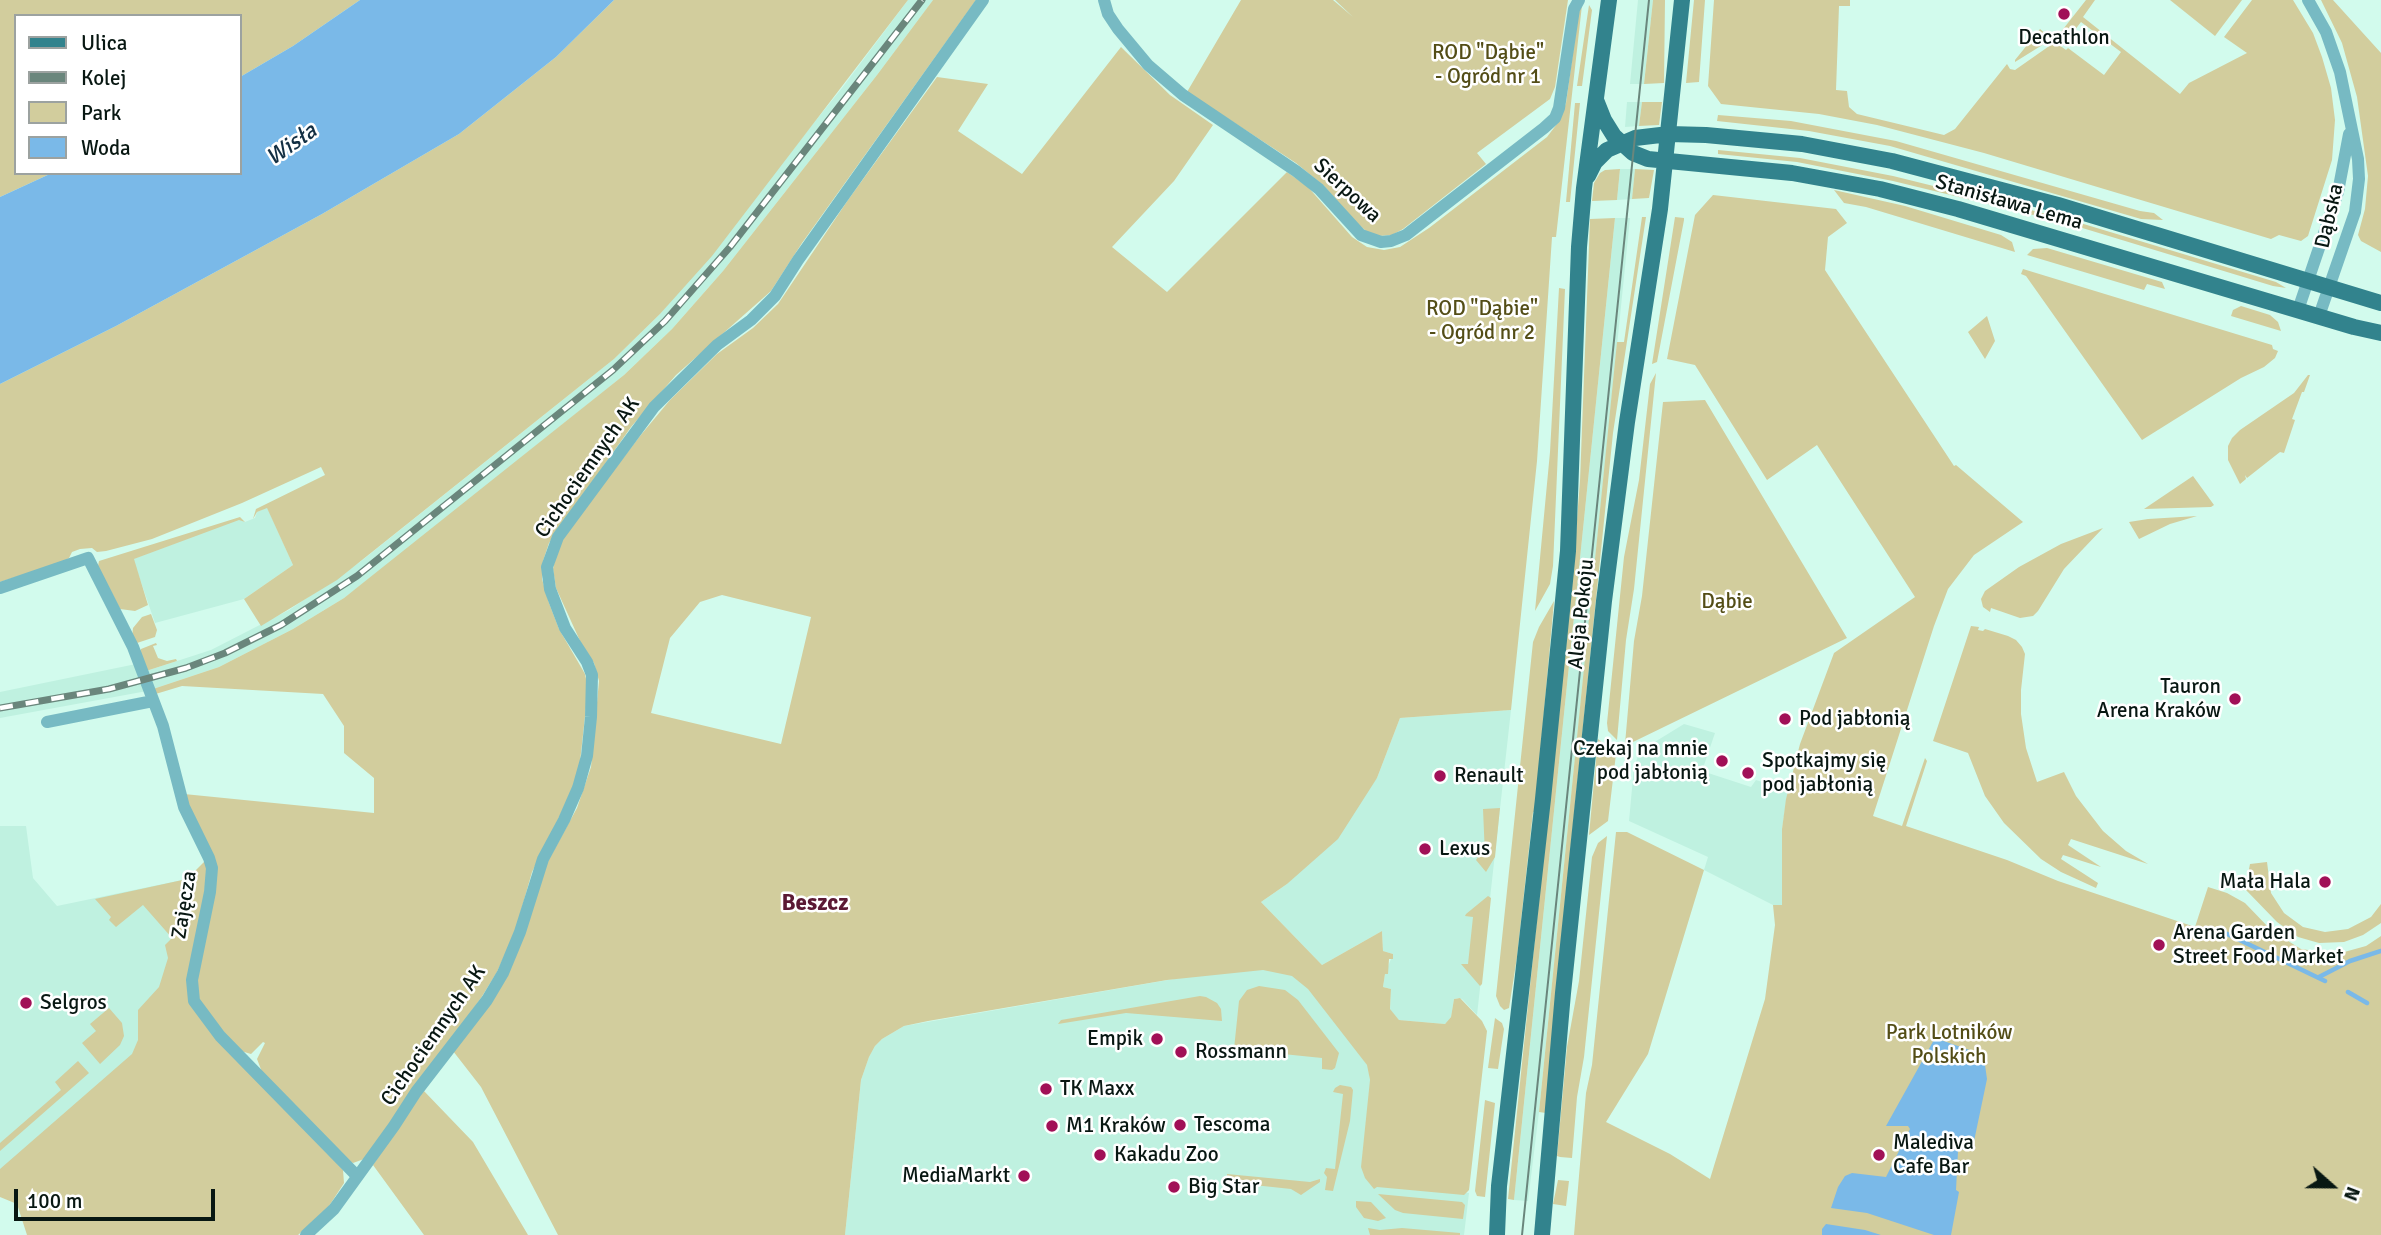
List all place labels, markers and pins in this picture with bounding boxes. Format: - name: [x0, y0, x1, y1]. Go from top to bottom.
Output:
- marker: Decathlon: [2056, 6, 2072, 22]
- place label: Decathlon: [2018, 25, 2110, 51]
- place label: Tauron Arena Kraków: [2097, 674, 2221, 724]
- marker: Tauron Arena Kraków: [2227, 691, 2243, 707]
- place label: Pod jabłonią: [1799, 706, 1910, 732]
- marker: Pod jabłonią: [1777, 711, 1793, 727]
- place label: Czekaj na mnie pod jabłonią: [1573, 736, 1708, 786]
- place label: Spotkajmy się pod jabłonią: [1762, 748, 1886, 798]
- marker: Czekaj na mnie pod jabłonią: [1714, 753, 1730, 769]
- place label: Renault: [1454, 763, 1524, 789]
- marker: Spotkajmy się pod jabłonią: [1740, 765, 1756, 781]
- marker: Renault: [1432, 768, 1448, 784]
- place label: Lexus: [1439, 836, 1490, 862]
- marker: Lexus: [1417, 841, 1433, 857]
- place label: Mała Hala: [2219, 869, 2311, 895]
- marker: Mała Hala: [2317, 874, 2333, 890]
- place label: Arena Garden Street Food Market: [2173, 920, 2344, 970]
- marker: Arena Garden Street Food Market: [2151, 937, 2167, 953]
- place label: Selgros: [40, 990, 107, 1016]
- marker: Selgros: [18, 995, 34, 1011]
- place label: Empik: [1087, 1026, 1143, 1052]
- marker: Empik: [1149, 1031, 1165, 1047]
- place label: Rossmann: [1195, 1039, 1287, 1065]
- marker: Rossmann: [1173, 1044, 1189, 1060]
- place label: TK Maxx: [1060, 1076, 1134, 1102]
- marker: TK Maxx: [1038, 1081, 1054, 1097]
- place label: Tescoma: [1194, 1112, 1270, 1138]
- place label: M1 Kraków: [1066, 1113, 1166, 1139]
- marker: Tescoma: [1172, 1117, 1188, 1133]
- marker: M1 Kraków: [1044, 1118, 1060, 1134]
- place label: Malediva Cafe Bar: [1893, 1130, 1974, 1180]
- place label: Kakadu Zoo: [1114, 1142, 1219, 1168]
- marker: Kakadu Zoo: [1092, 1147, 1108, 1163]
- marker: Malediva Cafe Bar: [1871, 1147, 1887, 1163]
- place label: MediaMarkt: [902, 1163, 1010, 1189]
- marker: MediaMarkt: [1016, 1168, 1032, 1184]
- place label: Big Star: [1188, 1174, 1259, 1200]
- marker: Big Star: [1166, 1179, 1182, 1195]

